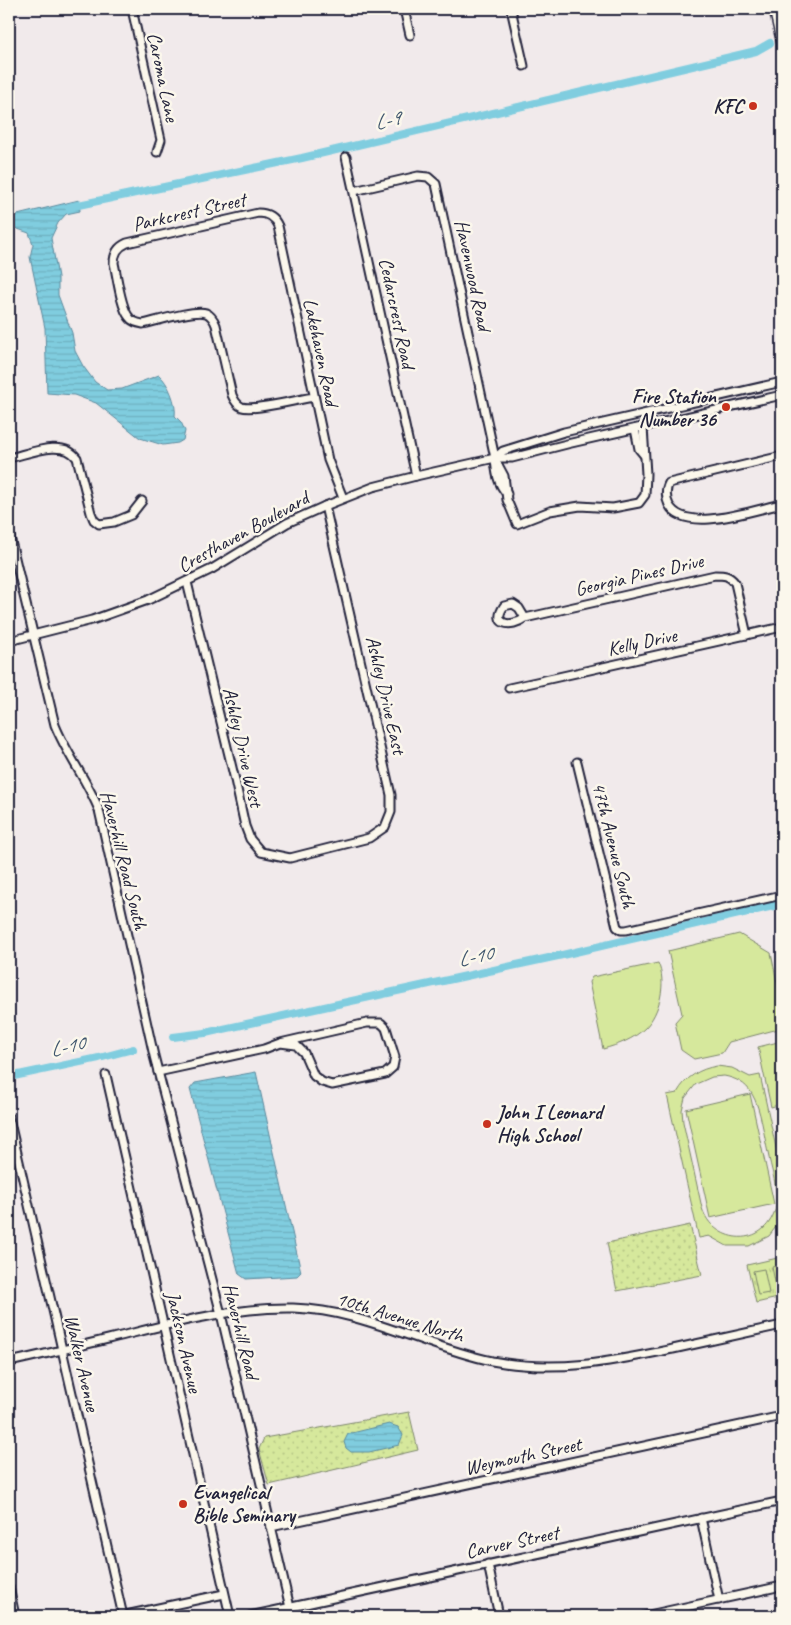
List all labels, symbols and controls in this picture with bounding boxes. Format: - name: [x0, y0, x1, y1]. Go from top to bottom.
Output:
- street label: Caroma Lane: [141, 30, 185, 125]
- place label: KFC: [713, 94, 746, 119]
- marker: KFC: [747, 100, 759, 112]
- water label: L-9: [372, 103, 407, 136]
- street label: Parkcrest Street: [130, 186, 251, 237]
- street label: Havenwood Road: [449, 217, 498, 336]
- street label: Cedarcrest Road: [373, 256, 422, 373]
- street label: Lakehaven Road: [297, 296, 345, 411]
- place label: Fire Station Number 36: [632, 384, 718, 432]
- marker: Fire Station Number 36: [720, 401, 732, 413]
- street label: Cresthaven Boulevard: [173, 484, 316, 578]
- street label: Georgia Pines Drive: [572, 548, 707, 602]
- street label: Kelly Drive: [605, 622, 680, 662]
- street label: Ashley Drive East: [360, 633, 412, 759]
- street label: Ashley Drive West: [217, 685, 269, 812]
- street label: 47th Avenue South: [586, 779, 642, 912]
- street label: Haverhill Road South: [95, 788, 154, 933]
- water label: L-10: [455, 939, 499, 972]
- water label: L-10: [47, 1028, 91, 1063]
- place label: John I Leonard High School: [495, 1100, 606, 1148]
- marker: John I Leonard High School: [481, 1118, 493, 1130]
- street label: Haverhill Road: [217, 1281, 266, 1385]
- street label: 10th Avenue North: [333, 1286, 468, 1349]
- street label: Jackson Avenue: [160, 1288, 208, 1396]
- street label: Walker Avenue: [59, 1312, 106, 1415]
- street label: Weymouth Street: [462, 1431, 586, 1481]
- place label: Evangelical Bible Seminary: [193, 1480, 297, 1528]
- marker: Evangelical Bible Seminary: [177, 1498, 189, 1510]
- street label: Carver Street: [463, 1519, 564, 1564]

